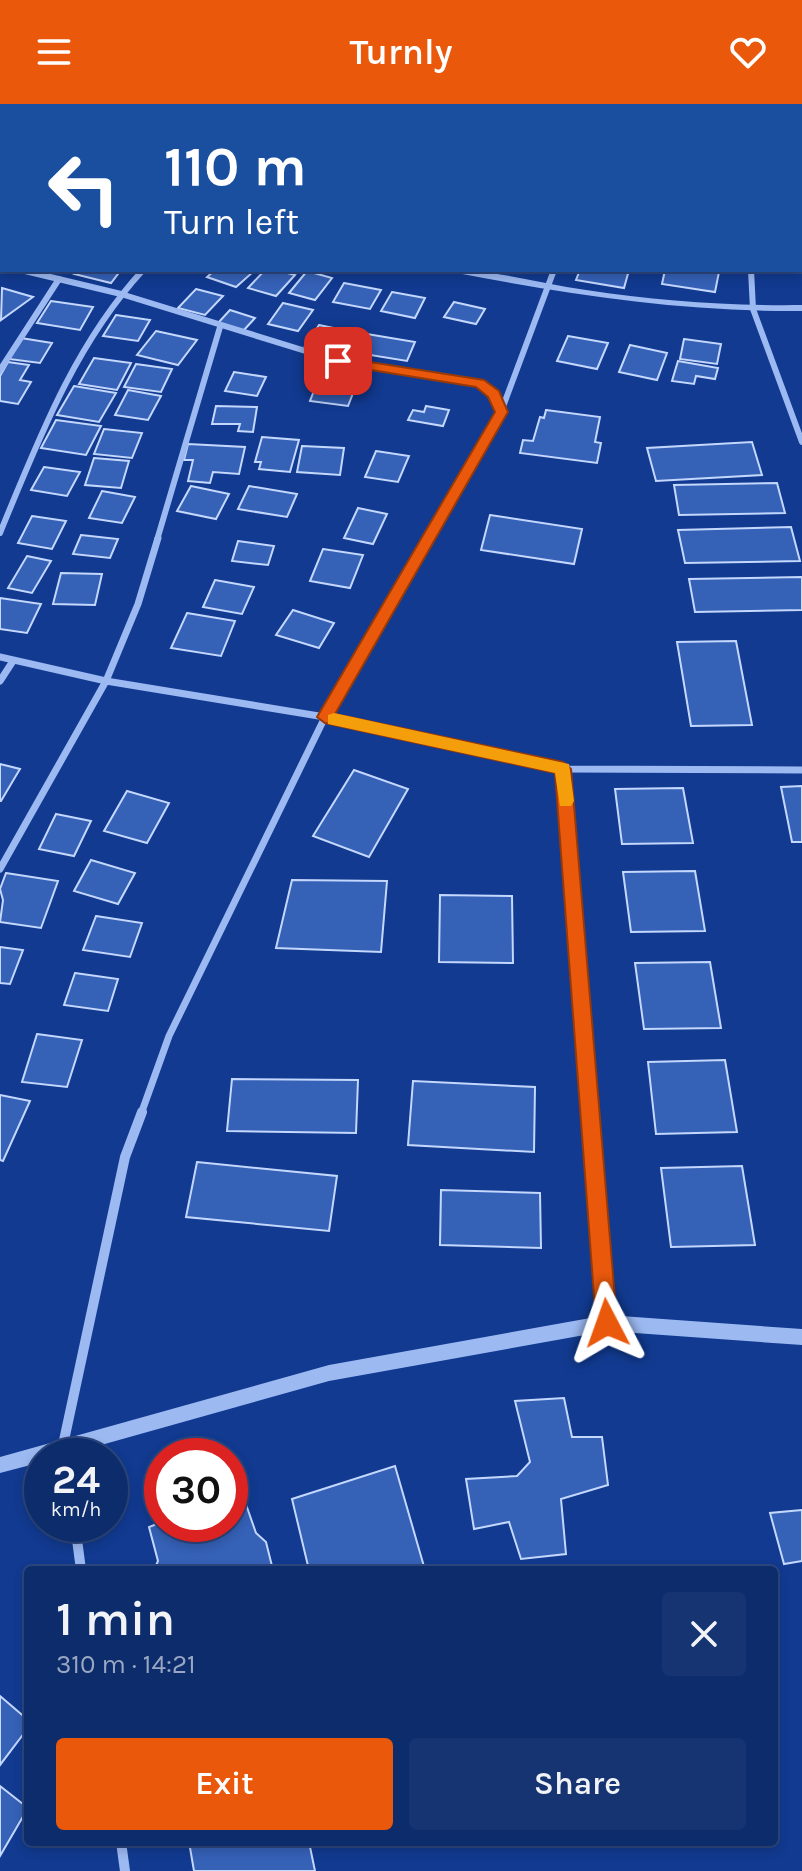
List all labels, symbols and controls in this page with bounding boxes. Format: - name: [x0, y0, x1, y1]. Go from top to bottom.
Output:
- icon: menu: [32, 30, 76, 74]
- icon: heart: [726, 30, 770, 74]
- text: Turnly: [350, 31, 452, 73]
- text: 110 m: [164, 134, 307, 199]
- icon: left: [32, 136, 136, 240]
- text: Turn left: [164, 201, 299, 243]
- pin: [304, 327, 372, 395]
- icon: arrive: [316, 339, 360, 383]
- position arrow: [565, 1281, 649, 1365]
- speed limit sign: 30: [144, 1438, 248, 1542]
- text: 24: [52, 1456, 100, 1503]
- text: km/h: [51, 1498, 101, 1521]
- text: 1 min: [56, 1591, 175, 1647]
- button: close: [662, 1592, 746, 1676]
- text: 310 m · 14:21: [56, 1649, 196, 1680]
- button: Exit: [56, 1738, 393, 1830]
- button: Share: [409, 1738, 746, 1830]

